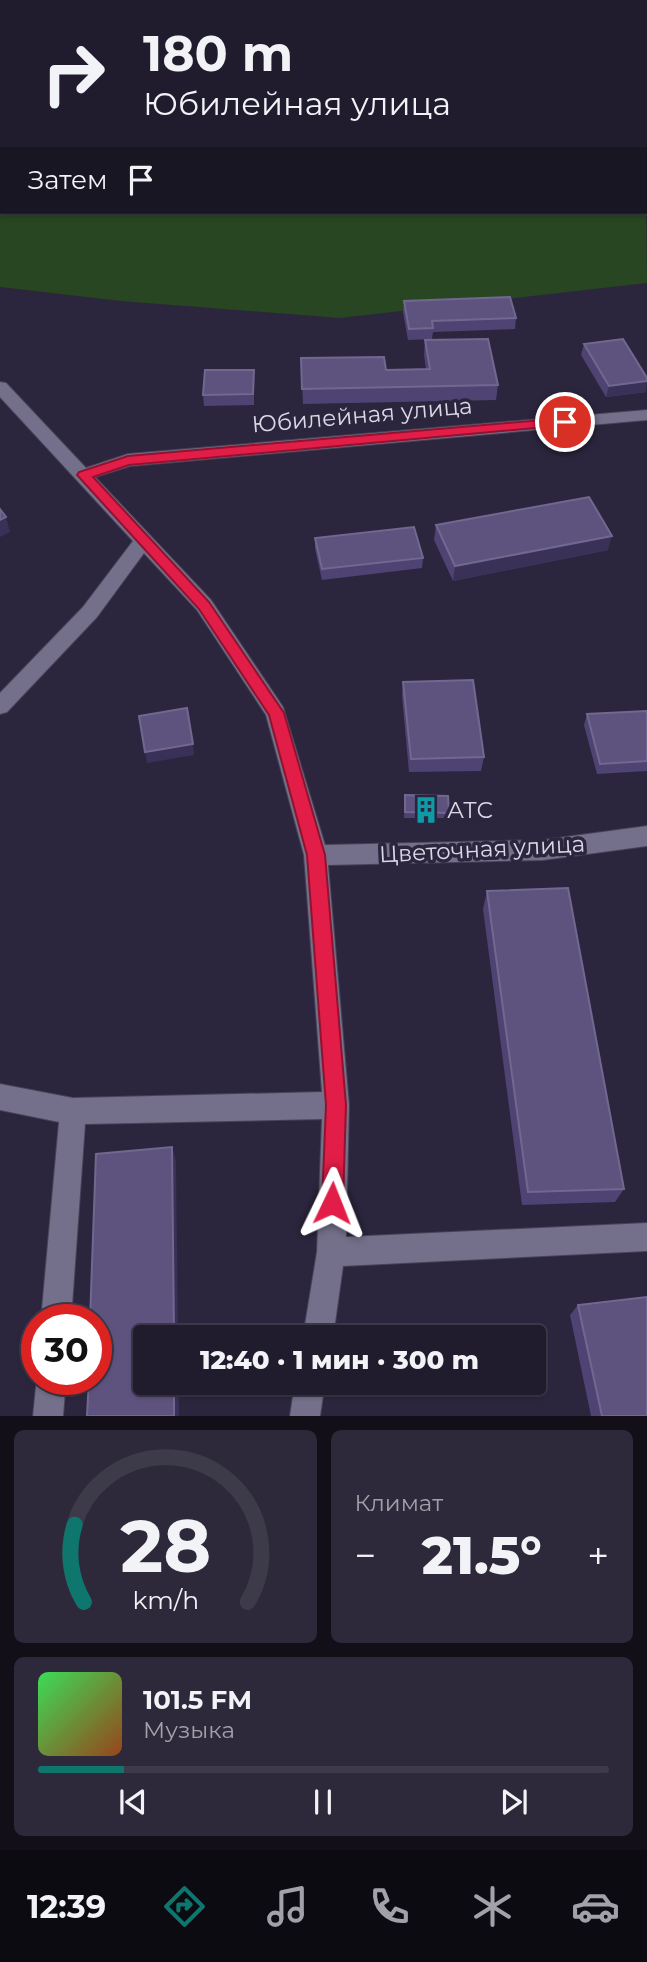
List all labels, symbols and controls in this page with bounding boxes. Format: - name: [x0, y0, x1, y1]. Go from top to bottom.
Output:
- text: 180 m: [143, 24, 293, 83]
- icon: right: [28, 28, 119, 119]
- text: Юбилейная улица: [143, 84, 451, 123]
- icon: arrive: [122, 161, 160, 199]
- text: Затем: [28, 164, 108, 196]
- street label: Юбилейная улица: [251, 391, 473, 439]
- pin: [535, 392, 595, 452]
- icon: arrive: [546, 403, 584, 441]
- building icon: АТС: [411, 795, 441, 825]
- place label: АТС: [447, 796, 493, 824]
- street label: Цветочная улица: [378, 830, 586, 868]
- position arrow: [295, 1166, 369, 1240]
- speed limit sign: 30: [21, 1304, 112, 1395]
- text: 12:40 · 1 мин · 300 m: [200, 1344, 479, 1376]
- text: Климат: [355, 1489, 443, 1517]
- text: 28: [120, 1503, 211, 1591]
- text: 21.5°: [422, 1524, 542, 1587]
- text: −: [355, 1532, 376, 1579]
- text: +: [587, 1532, 609, 1579]
- text: km/h: [132, 1585, 199, 1615]
- text: 101.5 FM: [143, 1684, 252, 1716]
- text: Музыка: [143, 1716, 235, 1744]
- icon: previous: [114, 1783, 152, 1821]
- icon: pause: [304, 1783, 342, 1821]
- icon: next: [495, 1783, 533, 1821]
- icon: directions: [160, 1882, 209, 1931]
- icon: music: [263, 1882, 312, 1931]
- icon: phone: [365, 1882, 414, 1931]
- icon: climate: [468, 1882, 517, 1931]
- icon: car: [571, 1882, 620, 1931]
- text: 12:39: [27, 1887, 106, 1926]

